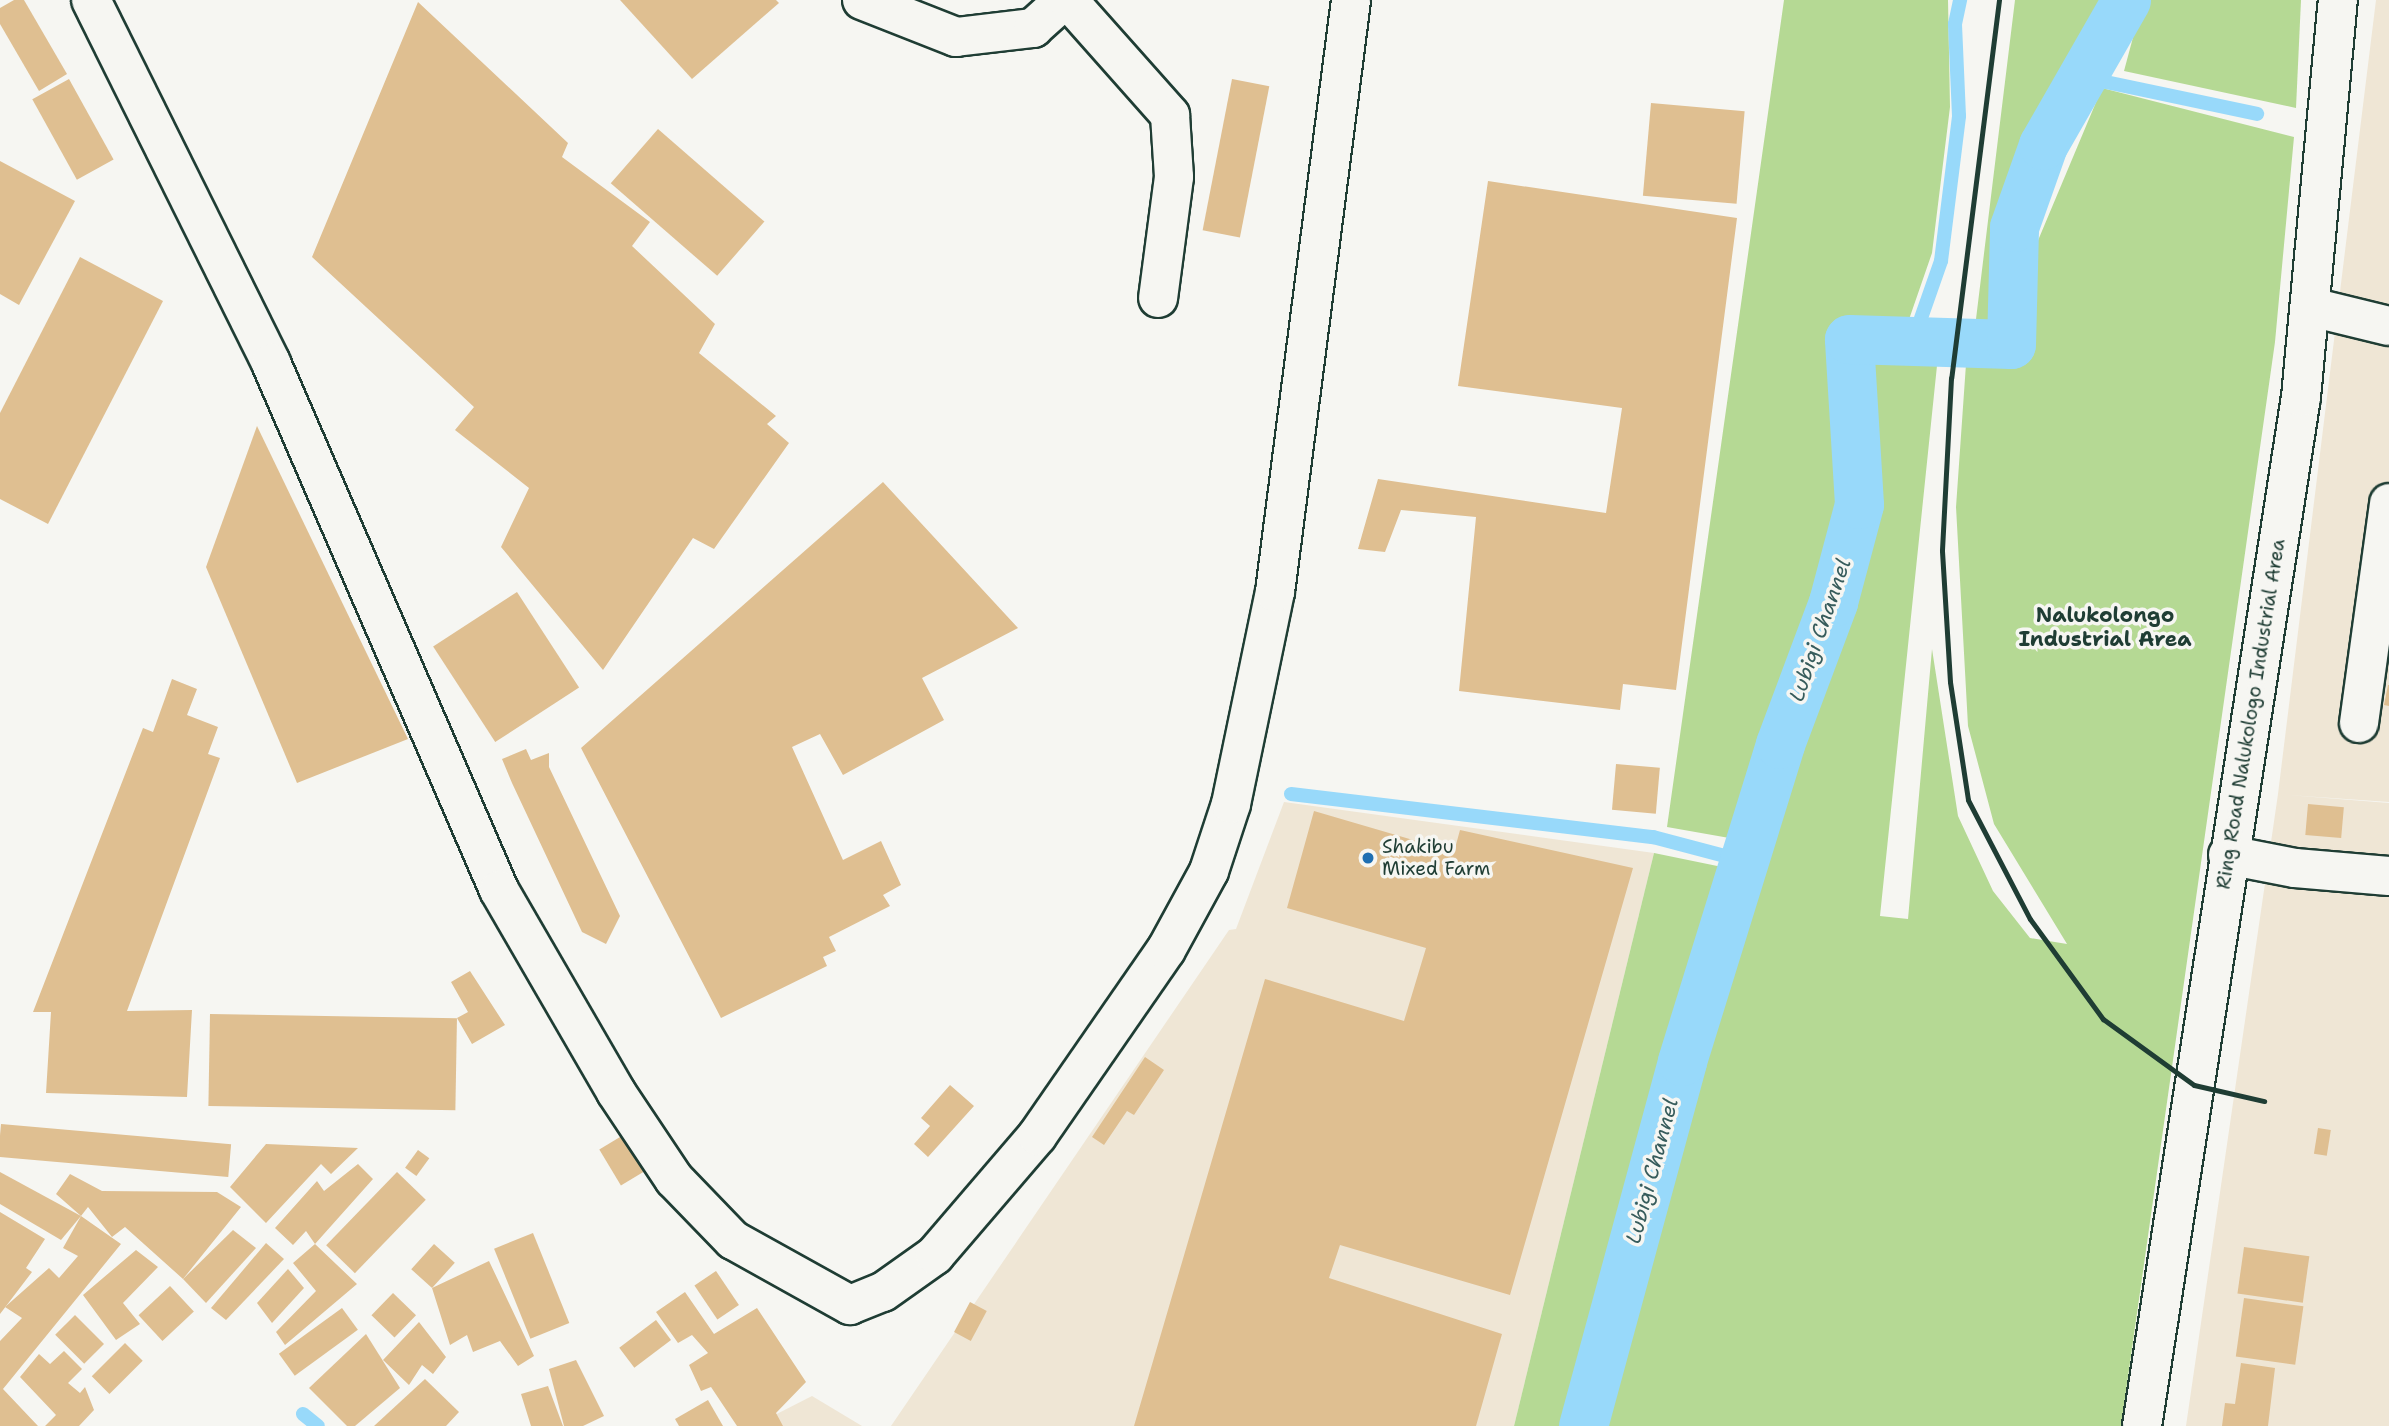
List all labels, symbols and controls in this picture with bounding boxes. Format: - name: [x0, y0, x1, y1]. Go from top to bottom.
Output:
- street label: Ring Road Nalukologo Industrial Area: [2212, 537, 2290, 891]
- water label: Lubigi Channel: [1784, 555, 1856, 705]
- district label: Nalukolongo Industrial Area: [2018, 602, 2192, 652]
- place label: Shakibu Mixed Farm: [1382, 836, 1490, 880]
- marker: Shakibu Mixed Farm: [1360, 850, 1376, 866]
- water label: Lubigi Channel: [1620, 1096, 1684, 1246]

